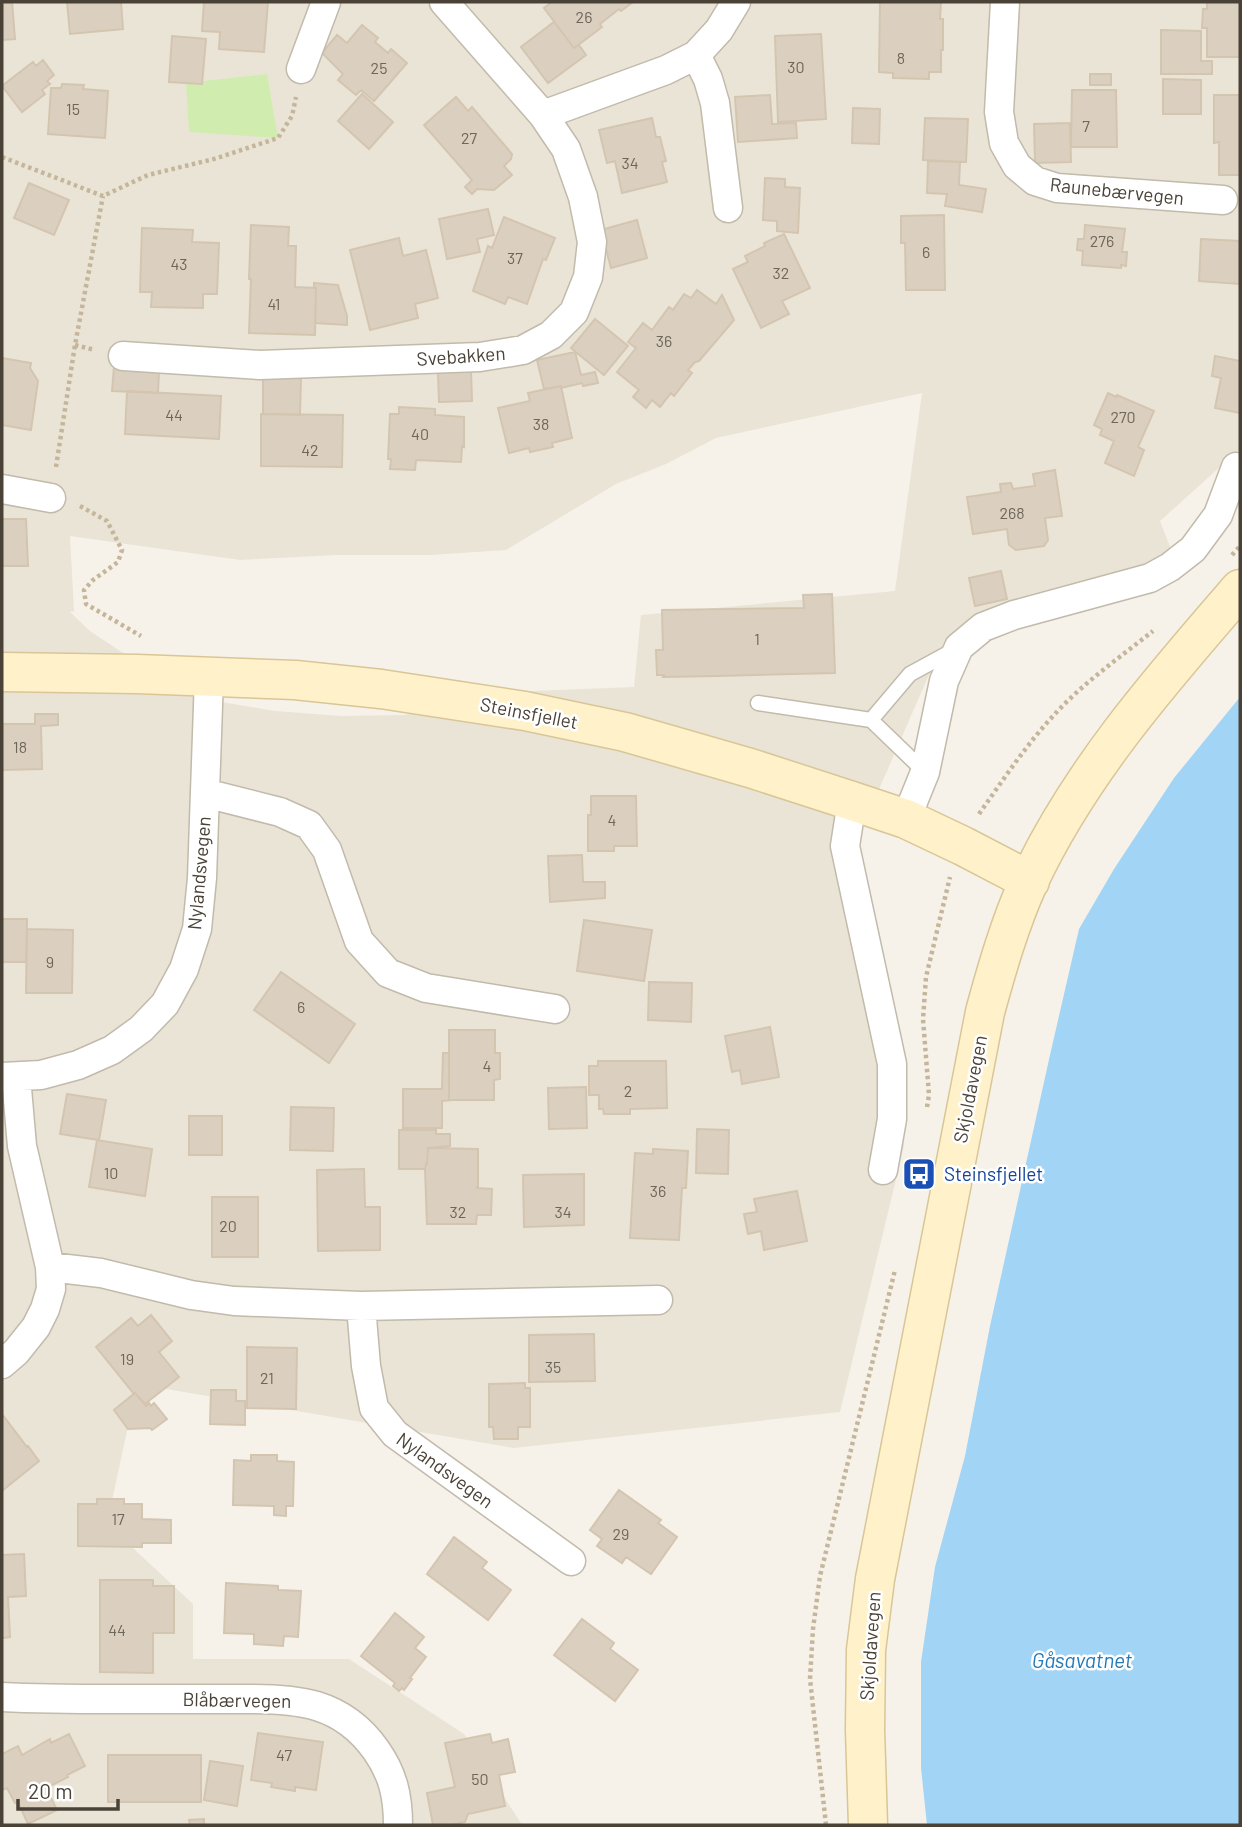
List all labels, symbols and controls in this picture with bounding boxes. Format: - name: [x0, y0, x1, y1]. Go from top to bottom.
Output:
- house number: 26: [576, 7, 592, 26]
- house number: 8: [897, 48, 905, 67]
- house number: 30: [787, 57, 805, 76]
- house number: 25: [371, 58, 387, 77]
- house number: 15: [66, 99, 80, 118]
- house number: 7: [1082, 116, 1090, 135]
- house number: 27: [461, 128, 477, 147]
- house number: 34: [621, 153, 639, 172]
- street label: Raunebærvegen: [1049, 172, 1185, 209]
- house number: 276: [1090, 231, 1114, 250]
- house number: 6: [922, 242, 930, 261]
- house number: 37: [507, 248, 523, 267]
- house number: 43: [170, 254, 188, 273]
- house number: 32: [773, 263, 789, 282]
- house number: 41: [268, 294, 280, 313]
- house number: 36: [656, 331, 672, 350]
- street label: Svebakken: [416, 341, 506, 370]
- house number: 44: [165, 405, 183, 424]
- house number: 270: [1110, 407, 1136, 426]
- house number: 38: [533, 414, 549, 433]
- house number: 40: [411, 424, 429, 443]
- house number: 42: [301, 440, 319, 459]
- house number: 268: [999, 503, 1025, 522]
- house number: 1: [754, 629, 760, 648]
- street label: Steinsfjellet: [478, 692, 580, 733]
- house number: 18: [13, 737, 27, 756]
- house number: 4: [608, 810, 616, 829]
- street label: Nylandsvegen: [182, 815, 215, 931]
- house number: 9: [46, 952, 54, 971]
- house number: 6: [297, 997, 305, 1016]
- street label: Skjoldavegen: [948, 1033, 991, 1145]
- house number: 4: [483, 1056, 491, 1075]
- house number: 2: [624, 1081, 632, 1100]
- bus stop icon: Steinsfjellet: [900, 1155, 938, 1193]
- place label: Steinsfjellet: [944, 1162, 1043, 1185]
- house number: 10: [104, 1163, 118, 1182]
- house number: 36: [650, 1181, 666, 1200]
- house number: 32: [450, 1202, 466, 1221]
- house number: 34: [554, 1202, 572, 1221]
- house number: 20: [219, 1216, 237, 1235]
- house number: 19: [120, 1349, 134, 1368]
- house number: 35: [545, 1357, 561, 1376]
- house number: 21: [260, 1368, 274, 1387]
- street label: Nylandsvegen: [392, 1427, 498, 1512]
- house number: 17: [111, 1509, 125, 1528]
- house number: 29: [613, 1524, 629, 1543]
- street label: Skjoldavegen: [854, 1591, 885, 1701]
- house number: 44: [108, 1620, 126, 1639]
- water label: Gåsavatnet: [1032, 1647, 1133, 1672]
- street label: Blåbærvegen: [182, 1687, 292, 1712]
- house number: 47: [276, 1745, 292, 1764]
- scale bar: [18, 1768, 117, 1812]
- house number: 50: [471, 1769, 489, 1788]
- text: 20 m: [28, 1778, 73, 1803]

